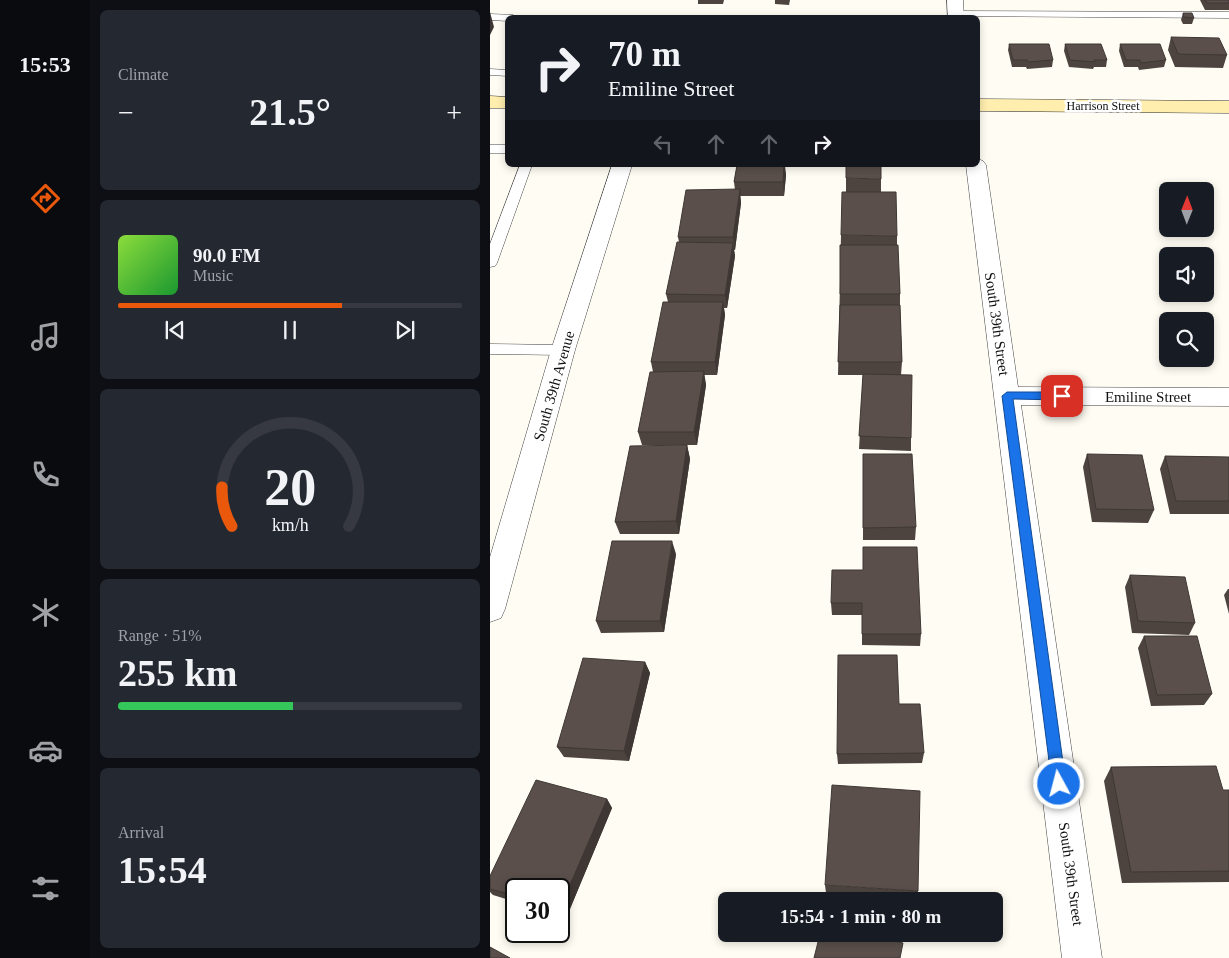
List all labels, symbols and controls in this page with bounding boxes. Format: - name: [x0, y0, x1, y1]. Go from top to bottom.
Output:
- icon: right: [525, 35, 590, 100]
- text: 70 m: [608, 35, 681, 74]
- text: 15:53: [19, 52, 71, 77]
- text: Climate: [118, 66, 169, 83]
- text: Emiline Street: [608, 76, 734, 101]
- text: 21.5°: [249, 91, 331, 133]
- text: −: [118, 97, 134, 128]
- text: +: [446, 97, 462, 128]
- street label: Harrison Street: [1067, 99, 1140, 113]
- icon: left: [649, 130, 677, 158]
- icon: ahead: [702, 130, 730, 158]
- icon: ahead: [755, 130, 783, 158]
- icon: right: [808, 130, 836, 158]
- icon: directions: [28, 181, 63, 216]
- north arrow: [1159, 182, 1214, 238]
- map controls: [1159, 182, 1214, 367]
- text: 90.0 FM: [193, 245, 261, 266]
- button: sound: [1159, 247, 1214, 302]
- text: Music: [193, 267, 233, 284]
- street label: South 39th Street: [982, 271, 1012, 378]
- button: search: [1159, 312, 1214, 367]
- icon: previous: [161, 316, 189, 344]
- icon: pause: [276, 316, 304, 344]
- icon: next: [391, 316, 419, 344]
- icon: music: [28, 319, 63, 354]
- street label: South 39th Avenue: [531, 329, 577, 443]
- pin: [1041, 375, 1083, 417]
- icon: arrive: [1048, 382, 1076, 410]
- street label: Emiline Street: [1105, 389, 1192, 405]
- icon: phone: [28, 457, 63, 492]
- text: 20: [264, 459, 316, 516]
- text: km/h: [272, 515, 308, 535]
- icon: climate: [28, 595, 63, 630]
- text: Range · 51%: [118, 627, 202, 644]
- text: 255 km: [118, 652, 237, 694]
- icon: car: [28, 733, 63, 768]
- position arrow: [1032, 757, 1084, 809]
- street label: South 39th Street: [1056, 821, 1086, 928]
- text: Arrival: [118, 824, 164, 841]
- text: 15:54: [118, 849, 207, 891]
- icon: filters: [28, 871, 63, 906]
- speed limit sign: 30: [505, 878, 570, 943]
- text: 15:54 · 1 min · 80 m: [780, 906, 941, 927]

